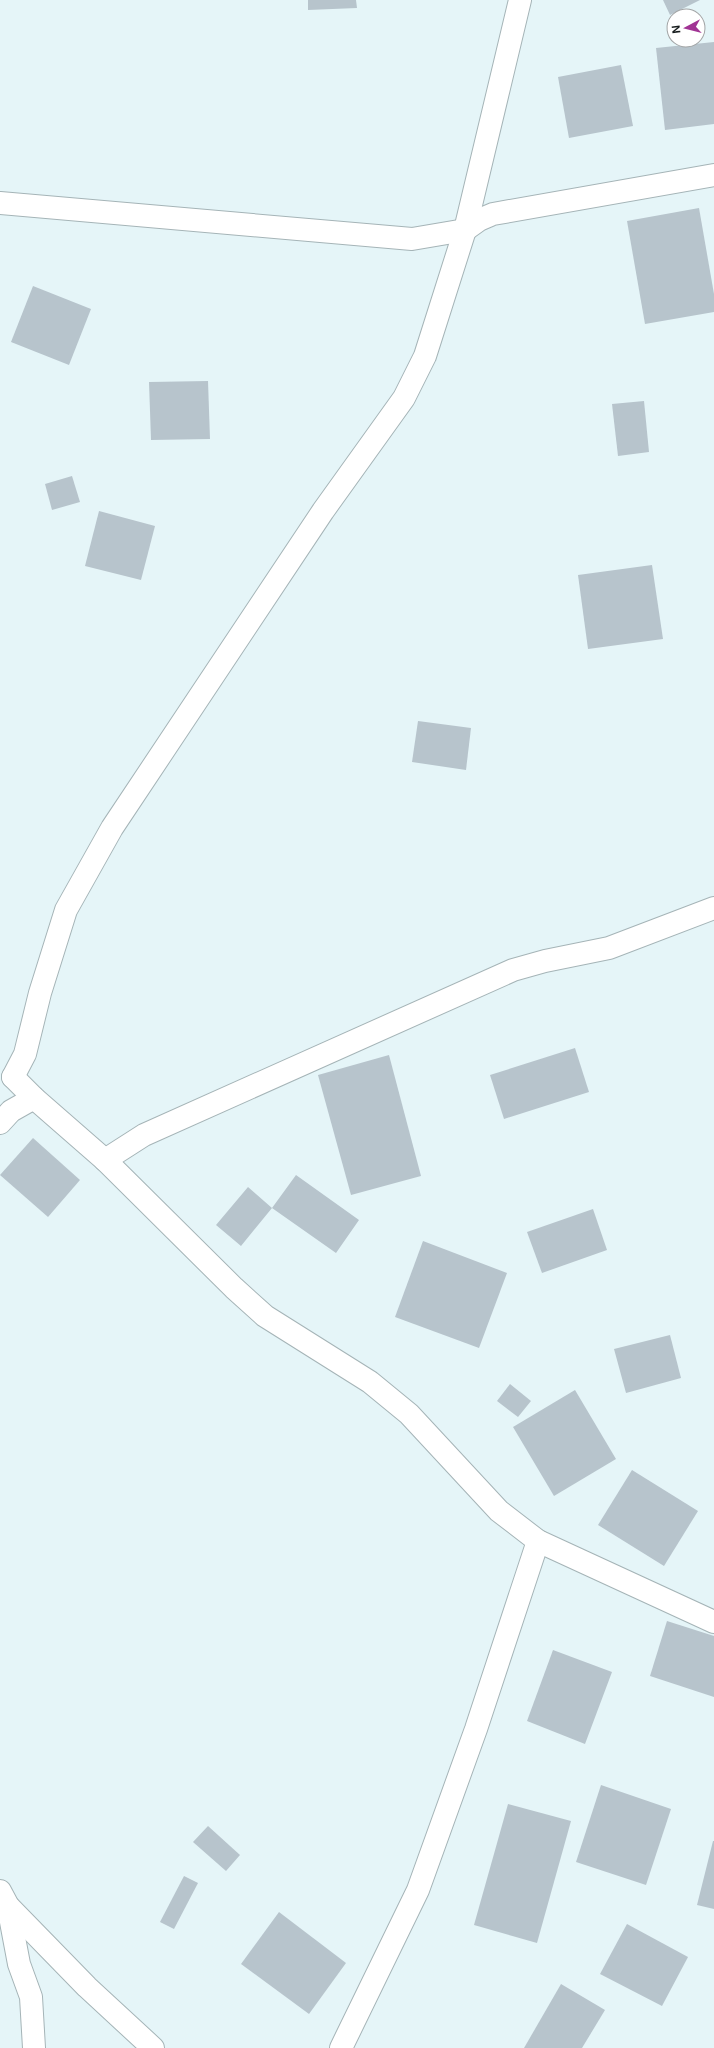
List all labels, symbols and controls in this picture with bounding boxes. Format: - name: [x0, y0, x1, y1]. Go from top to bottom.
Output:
- north arrow: [666, 8, 706, 48]
- text: N: [669, 24, 684, 34]

